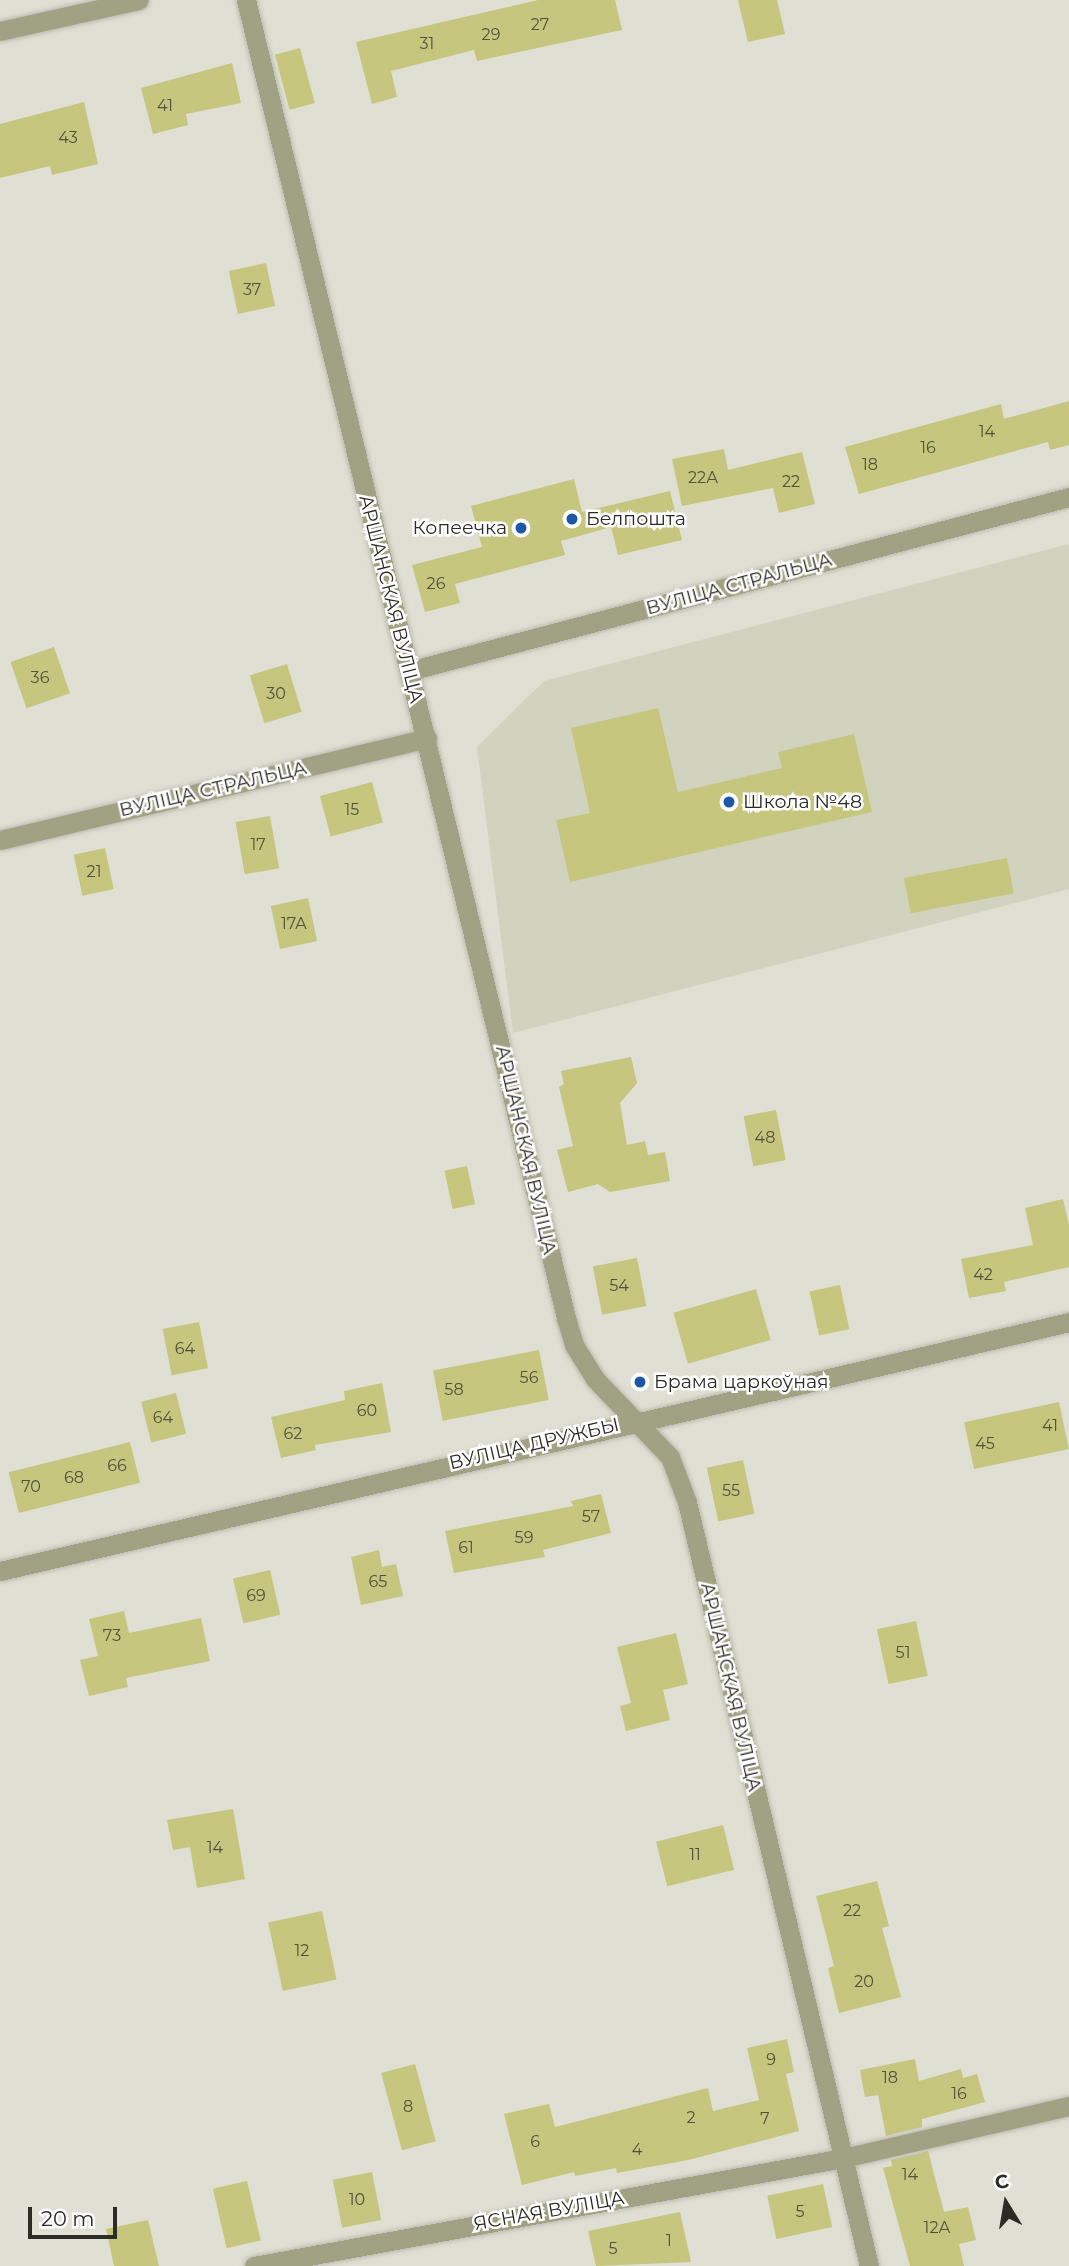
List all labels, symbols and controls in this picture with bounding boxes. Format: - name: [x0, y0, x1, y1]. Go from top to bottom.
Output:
- house number: 27: [531, 15, 549, 35]
- house number: 29: [482, 25, 500, 45]
- house number: 31: [420, 34, 434, 54]
- house number: 41: [157, 96, 173, 116]
- house number: 43: [58, 128, 78, 148]
- house number: 37: [243, 280, 261, 300]
- house number: 14: [979, 422, 995, 442]
- house number: 16: [920, 438, 936, 458]
- house number: 18: [862, 455, 878, 475]
- house number: 22А: [688, 468, 718, 488]
- house number: 22: [782, 472, 800, 492]
- street label: АРШАНСКАЯ ВУЛІЦА: [354, 492, 428, 706]
- place label: Белпошта: [586, 508, 686, 530]
- marker: Белпошта: [564, 511, 580, 527]
- place label: Копеечка: [413, 517, 507, 539]
- marker: Копеечка: [513, 520, 529, 536]
- street label: ВУЛІЦА СТРАЛЬЦА: [643, 548, 835, 620]
- house number: 26: [427, 574, 445, 594]
- house number: 36: [31, 668, 49, 688]
- house number: 30: [266, 684, 286, 704]
- street label: ВУЛІЦА СТРАЛЬЦА: [117, 756, 309, 822]
- place label: Школа №48: [743, 791, 862, 813]
- marker: Школа №48: [721, 794, 737, 810]
- house number: 15: [345, 800, 359, 820]
- house number: 17: [250, 835, 266, 855]
- house number: 21: [87, 862, 101, 882]
- house number: 17А: [281, 914, 307, 934]
- street label: АРШАНСКАЯ ВУЛІЦА: [491, 1043, 561, 1257]
- house number: 48: [755, 1128, 775, 1148]
- house number: 42: [973, 1265, 993, 1285]
- house number: 54: [609, 1276, 629, 1296]
- house number: 64: [175, 1339, 195, 1359]
- house number: 56: [520, 1368, 538, 1388]
- place label: Брама царкоўная: [654, 1371, 829, 1393]
- marker: Брама царкоўная: [632, 1374, 648, 1390]
- house number: 58: [444, 1380, 464, 1400]
- house number: 60: [357, 1401, 377, 1421]
- house number: 64: [153, 1408, 173, 1428]
- street label: ВУЛІЦА ДРУЖБЫ: [447, 1413, 621, 1475]
- house number: 41: [1042, 1416, 1058, 1436]
- house number: 62: [284, 1424, 302, 1444]
- house number: 45: [975, 1434, 995, 1454]
- house number: 66: [107, 1456, 127, 1476]
- house number: 68: [64, 1468, 84, 1488]
- house number: 70: [21, 1477, 41, 1497]
- house number: 55: [722, 1481, 740, 1501]
- house number: 57: [582, 1507, 600, 1527]
- house number: 59: [515, 1528, 533, 1548]
- house number: 61: [458, 1538, 474, 1558]
- house number: 65: [369, 1572, 387, 1592]
- street label: АРШАНСКАЯ ВУЛІЦА: [696, 1580, 766, 1794]
- house number: 69: [246, 1586, 266, 1606]
- house number: 73: [103, 1626, 121, 1646]
- house number: 51: [896, 1643, 910, 1663]
- house number: 14: [207, 1838, 223, 1858]
- house number: 11: [689, 1845, 701, 1865]
- house number: 22: [843, 1901, 861, 1921]
- house number: 12: [295, 1941, 309, 1961]
- house number: 20: [854, 1972, 874, 1992]
- house number: 9: [766, 2050, 776, 2070]
- house number: 18: [882, 2068, 898, 2088]
- house number: 16: [951, 2084, 967, 2104]
- house number: 8: [403, 2097, 413, 2117]
- house number: 2: [686, 2108, 696, 2128]
- house number: 7: [760, 2109, 770, 2129]
- house number: 6: [530, 2132, 540, 2152]
- house number: 4: [632, 2140, 642, 2160]
- house number: 14: [902, 2165, 918, 2185]
- north arrow: [971, 2168, 1041, 2238]
- text: С: [993, 2169, 1011, 2195]
- street label: ЯСНАЯ ВУЛІЦА: [472, 2187, 626, 2235]
- house number: 10: [349, 2190, 365, 2210]
- scale bar: [32, 2192, 121, 2236]
- house number: 5: [795, 2202, 805, 2222]
- text: 20 m: [41, 2206, 95, 2231]
- house number: 12А: [924, 2218, 950, 2238]
- house number: 1: [666, 2231, 672, 2251]
- house number: 5: [608, 2239, 618, 2259]

